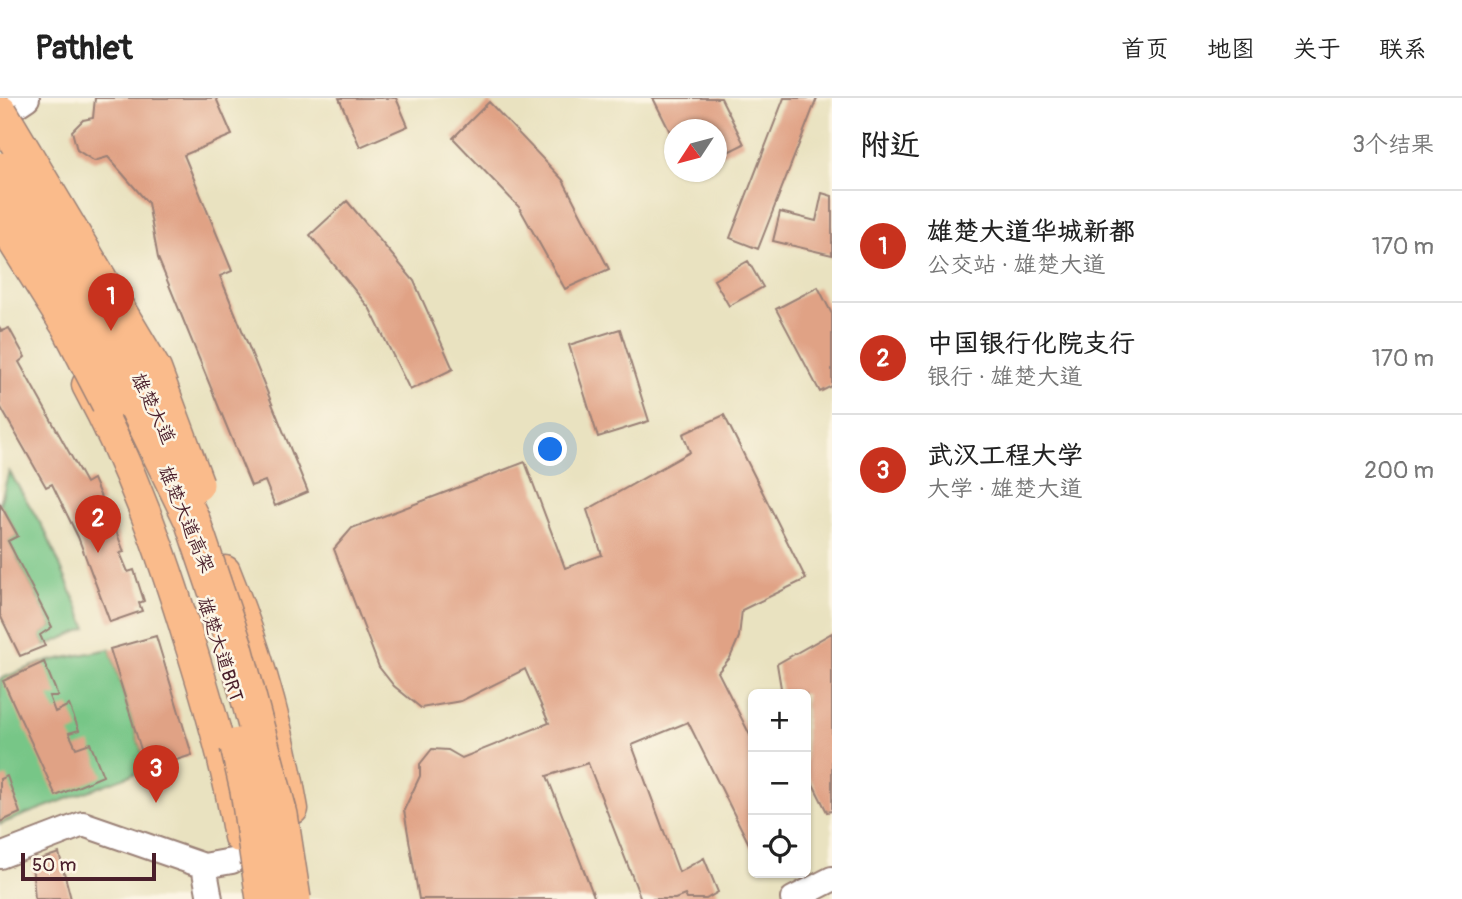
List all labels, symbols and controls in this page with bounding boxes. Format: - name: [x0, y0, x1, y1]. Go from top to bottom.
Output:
- text: Pathlet: [35, 28, 132, 69]
- text: 首页: [1121, 35, 1169, 64]
- text: 地图: [1207, 35, 1255, 64]
- text: 关于: [1293, 35, 1341, 64]
- text: 联系: [1379, 35, 1427, 64]
- north arrow: [664, 119, 727, 182]
- text: 附近: [860, 127, 920, 164]
- text: 3个结果: [1352, 130, 1434, 159]
- text: 雄楚大道华城新都: [927, 216, 1135, 248]
- text: 1: [879, 232, 888, 261]
- text: 170 m: [1372, 232, 1434, 261]
- text: 公交站 · 雄楚大道: [927, 250, 1105, 279]
- pin: 1: [88, 273, 134, 331]
- text: 中国银行化院支行: [927, 328, 1135, 360]
- text: 2: [877, 344, 889, 373]
- text: 170 m: [1372, 344, 1434, 373]
- text: 银行 · 雄楚大道: [927, 362, 1082, 391]
- street label: 雄楚大道: [126, 369, 181, 448]
- your location: [533, 432, 567, 466]
- text: 武汉工程大学: [927, 440, 1083, 472]
- text: 3: [877, 456, 889, 485]
- text: 200 m: [1364, 456, 1434, 485]
- street label: 雄楚大道高架: [153, 462, 219, 577]
- text: 大学 · 雄楚大道: [927, 474, 1082, 503]
- pin: 2: [75, 495, 121, 553]
- street label: 雄楚大道BRT: [192, 594, 248, 705]
- map controls: [748, 689, 811, 878]
- button: +: [748, 689, 811, 752]
- pin: 3: [133, 745, 179, 803]
- button: −: [748, 752, 811, 815]
- button: locate: [748, 815, 811, 878]
- scale bar: [21, 850, 156, 882]
- text: 50 m: [32, 853, 76, 877]

